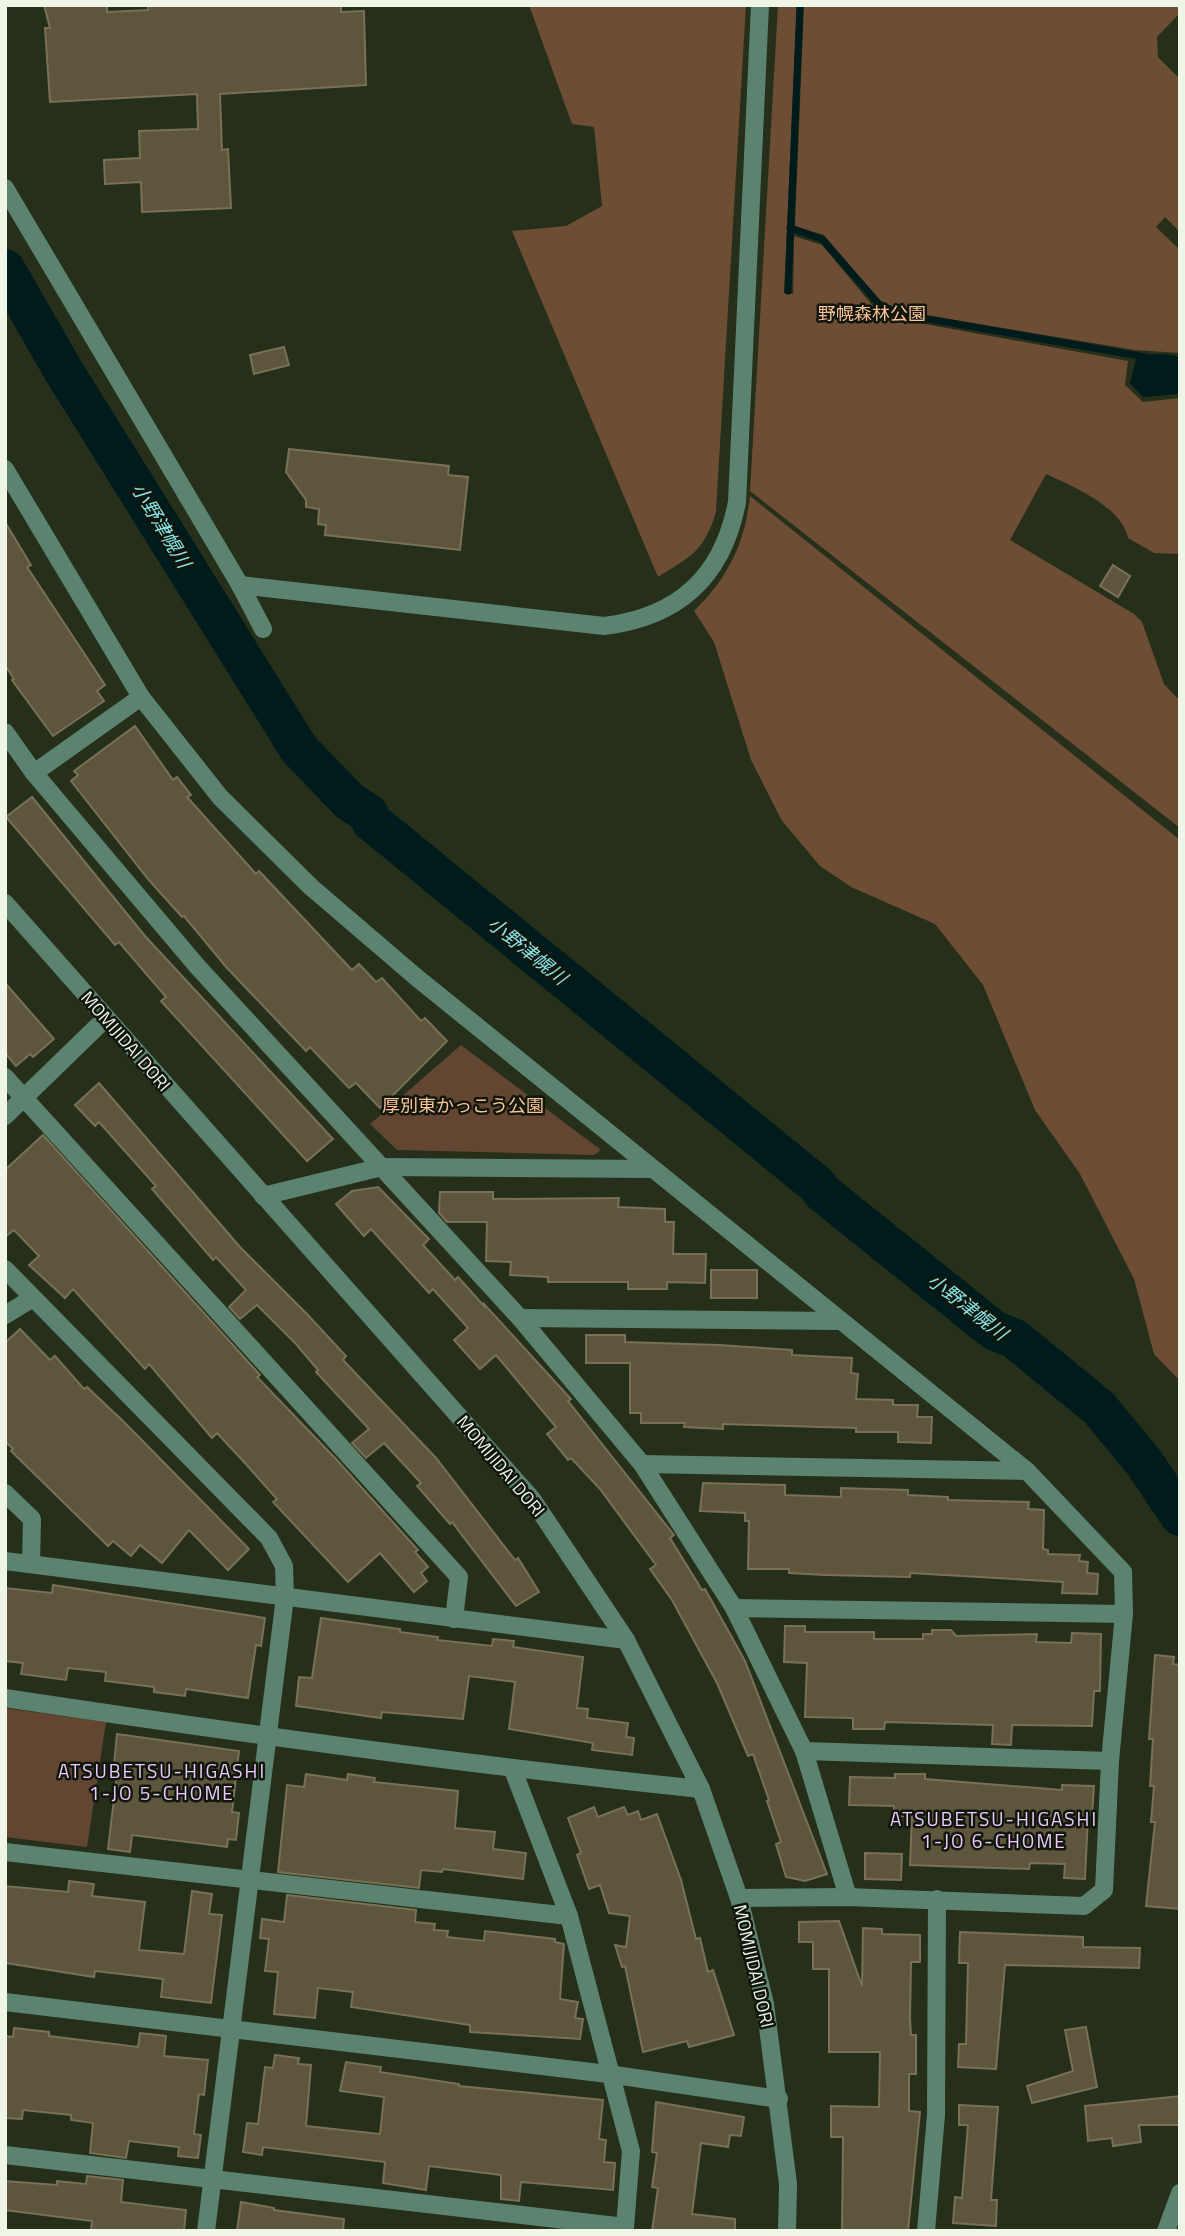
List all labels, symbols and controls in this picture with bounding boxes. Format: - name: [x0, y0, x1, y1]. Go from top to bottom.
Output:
- park label: 野幌森林公園: [818, 300, 926, 327]
- water label: 小野津幌川: [125, 477, 200, 575]
- water label: 小野津幌川: [482, 909, 576, 992]
- street label: MOMIJIDAI DORI: [75, 985, 177, 1097]
- park label: 厚別東かっこう公園: [382, 1092, 544, 1119]
- water label: 小野津幌川: [922, 1265, 1016, 1348]
- street label: MOMIJIDAI DORI: [450, 1409, 552, 1523]
- district label: ATSUBETSU-HIGASHI 1-JO 5-CHOME: [58, 1756, 266, 1807]
- district label: ATSUBETSU-HIGASHI 1-JO 6-CHOME: [890, 1804, 1098, 1855]
- street label: MOMIJIDAI DORI: [727, 1902, 781, 2030]

